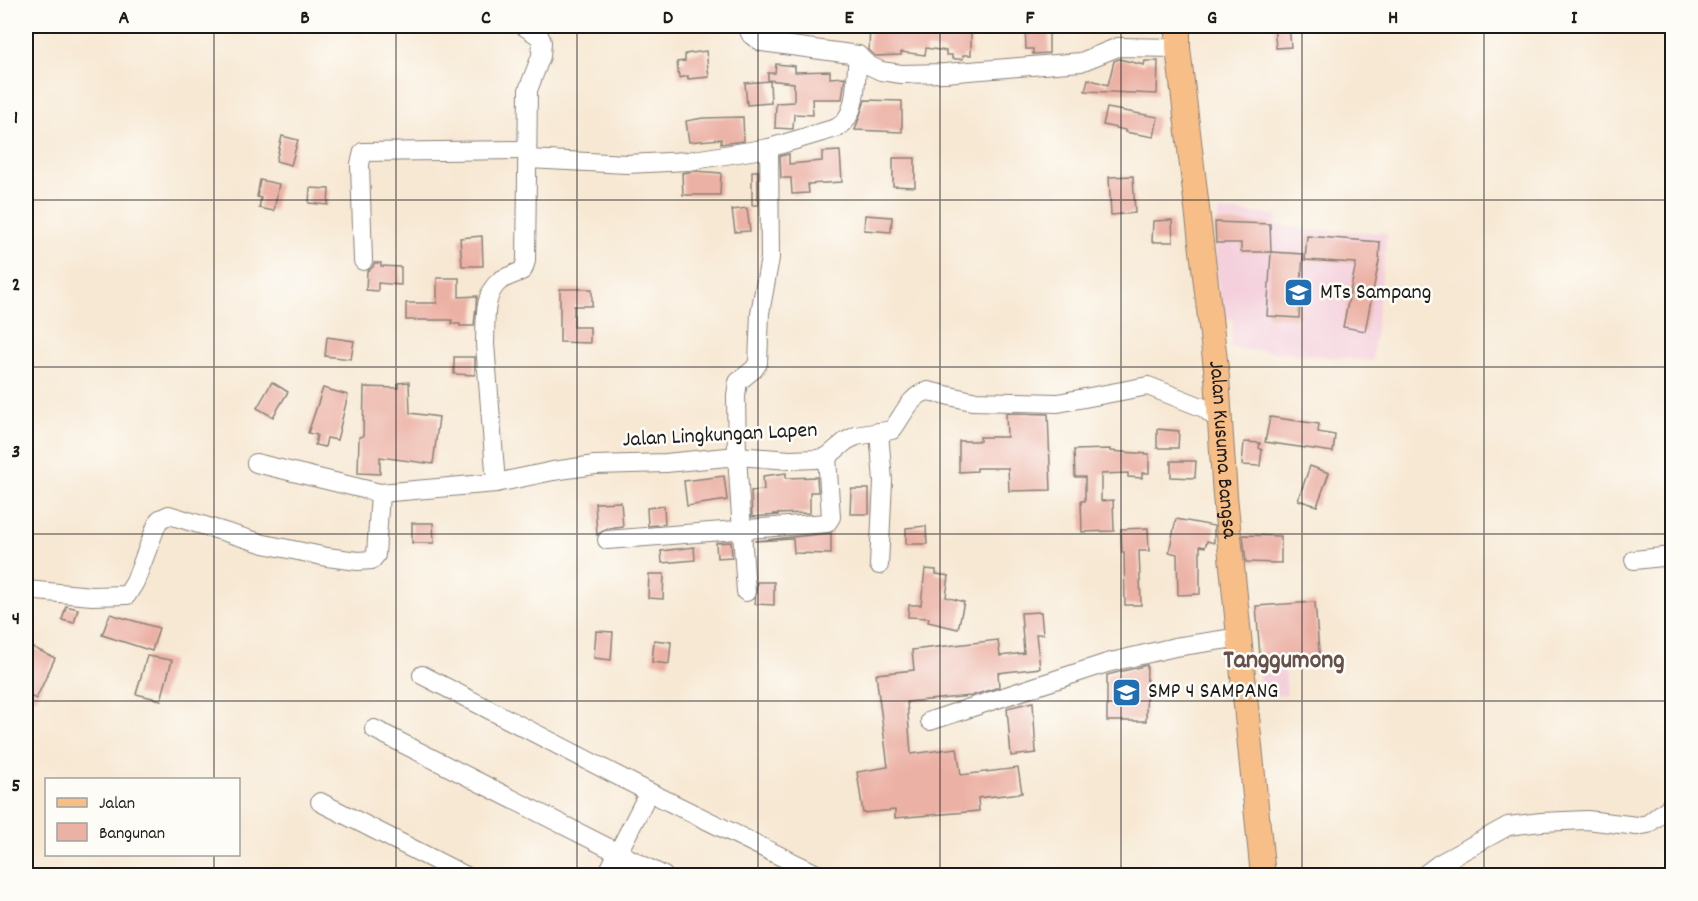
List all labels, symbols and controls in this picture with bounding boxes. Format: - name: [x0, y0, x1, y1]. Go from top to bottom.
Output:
- text: A: [119, 5, 130, 33]
- text: B: [300, 5, 310, 33]
- text: C: [481, 5, 491, 33]
- text: D: [663, 5, 674, 33]
- text: E: [844, 5, 854, 33]
- text: F: [1026, 5, 1036, 33]
- text: G: [1207, 5, 1217, 33]
- text: H: [1388, 5, 1398, 33]
- text: I: [1571, 5, 1578, 33]
- text: 1: [14, 105, 18, 133]
- text: 2: [12, 272, 20, 300]
- school or university icon: MTs Sampang: [1283, 277, 1315, 309]
- place label: MTs Sampang: [1320, 278, 1431, 309]
- street label: Jalan Kusuma Bangsa: [1200, 359, 1245, 541]
- street label: Jalan Lingkungan Lapen: [622, 415, 818, 457]
- text: 3: [12, 439, 20, 467]
- text: 4: [12, 606, 20, 634]
- district label: Tanggumong: [1223, 643, 1345, 680]
- school or university icon: SMP 4 SAMPANG: [1111, 676, 1143, 708]
- place label: SMP 4 SAMPANG: [1148, 677, 1278, 708]
- text: 5: [11, 773, 21, 801]
- legend: [45, 778, 240, 856]
- text: Jalan: [99, 792, 135, 817]
- text: Bangunan: [99, 822, 165, 847]

